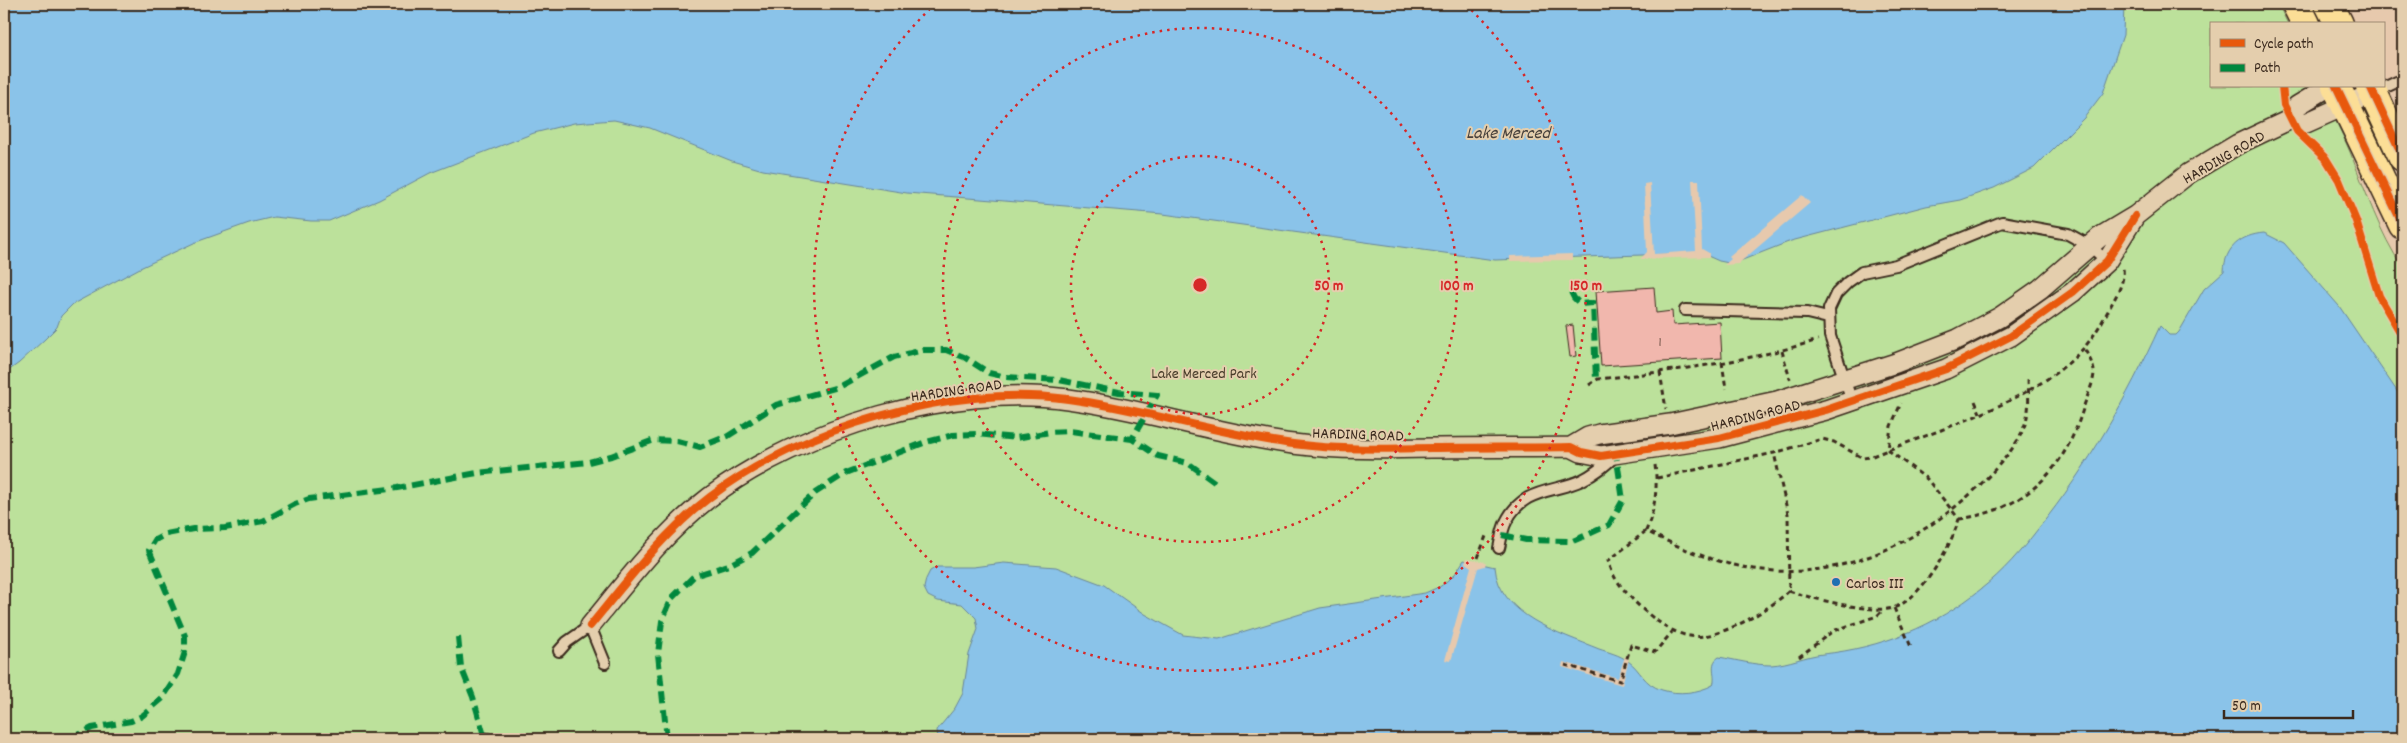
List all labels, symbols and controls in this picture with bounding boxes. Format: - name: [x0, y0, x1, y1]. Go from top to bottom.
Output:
- legend: [2210, 22, 2384, 88]
- text: Cycle path: [2254, 34, 2314, 56]
- text: Path: [2254, 58, 2280, 80]
- water label: Lake Merced: [1466, 122, 1553, 147]
- street label: HARDING ROAD: [2179, 125, 2270, 191]
- centre of rings: [1191, 276, 1209, 294]
- text: 50 m: [1315, 276, 1343, 298]
- text: 100 m: [1440, 276, 1474, 298]
- text: 150 m: [1570, 276, 1602, 298]
- house number: 1: [1658, 333, 1662, 353]
- park label: Lake Merced Park: [1151, 363, 1257, 386]
- street label: HARDING ROAD: [909, 374, 1003, 409]
- street label: HARDING ROAD: [1708, 394, 1803, 439]
- street label: HARDING ROAD: [1312, 422, 1404, 449]
- place label: Carlos III: [1846, 573, 1904, 596]
- marker: Carlos III: [1830, 576, 1842, 588]
- scale bar: [2224, 688, 2353, 720]
- text: 50 m: [2232, 696, 2261, 718]

